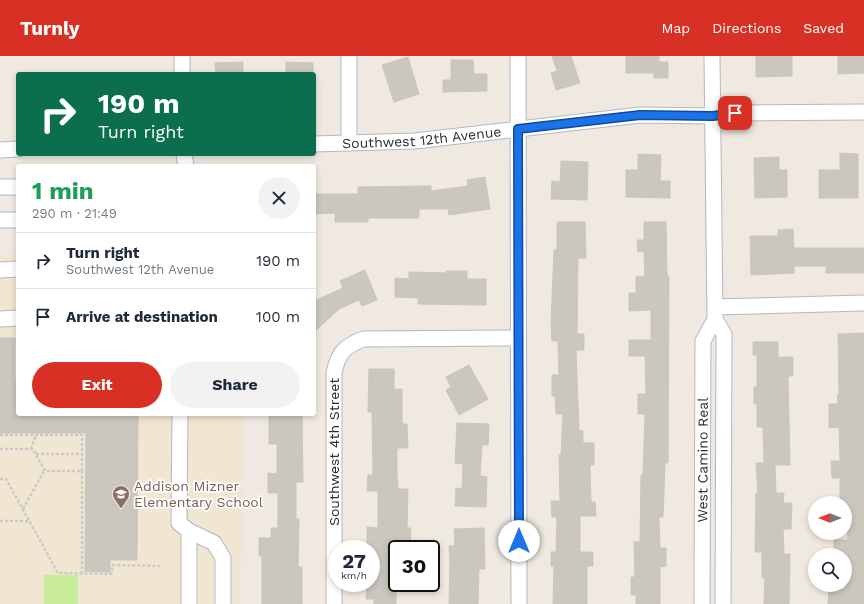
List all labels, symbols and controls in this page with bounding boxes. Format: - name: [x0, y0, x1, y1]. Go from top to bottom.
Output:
- text: Turnly: [20, 17, 80, 40]
- text: Map: [662, 20, 690, 36]
- text: Directions: [712, 20, 781, 36]
- text: Saved: [803, 20, 844, 36]
- text: 190 m: [98, 87, 180, 120]
- icon: right: [32, 88, 84, 140]
- pin: [718, 96, 752, 130]
- icon: arrive: [724, 102, 746, 124]
- text: Turn right: [98, 121, 184, 142]
- street label: Southwest 12th Avenue: [342, 123, 502, 151]
- text: 1 min: [32, 177, 94, 205]
- button: close: [258, 177, 300, 219]
- text: 290 m · 21:49: [32, 206, 117, 221]
- text: Turn right: [66, 244, 139, 262]
- icon: right: [32, 250, 54, 272]
- text: 190 m: [256, 252, 300, 270]
- text: Southwest 12th Avenue: [66, 262, 214, 277]
- icon: arrive: [32, 306, 54, 328]
- text: Arrive at destination: [66, 308, 218, 326]
- text: 100 m: [256, 308, 300, 326]
- button: Exit: [32, 362, 162, 408]
- button: Share: [170, 362, 300, 408]
- street label: Southwest 4th Street: [326, 378, 342, 526]
- street label: West Camino Real: [694, 397, 711, 523]
- place label: Addison Mizner Elementary School: [134, 478, 264, 510]
- school or university icon: Addison Mizner Elementary School: [111, 484, 131, 509]
- north arrow: [808, 496, 852, 540]
- map controls: [808, 496, 852, 592]
- position arrow: [498, 520, 540, 562]
- speed limit sign: 30: [388, 540, 440, 592]
- button: search: [808, 548, 852, 592]
- text: 27: [342, 549, 366, 573]
- text: km/h: [341, 570, 367, 581]

